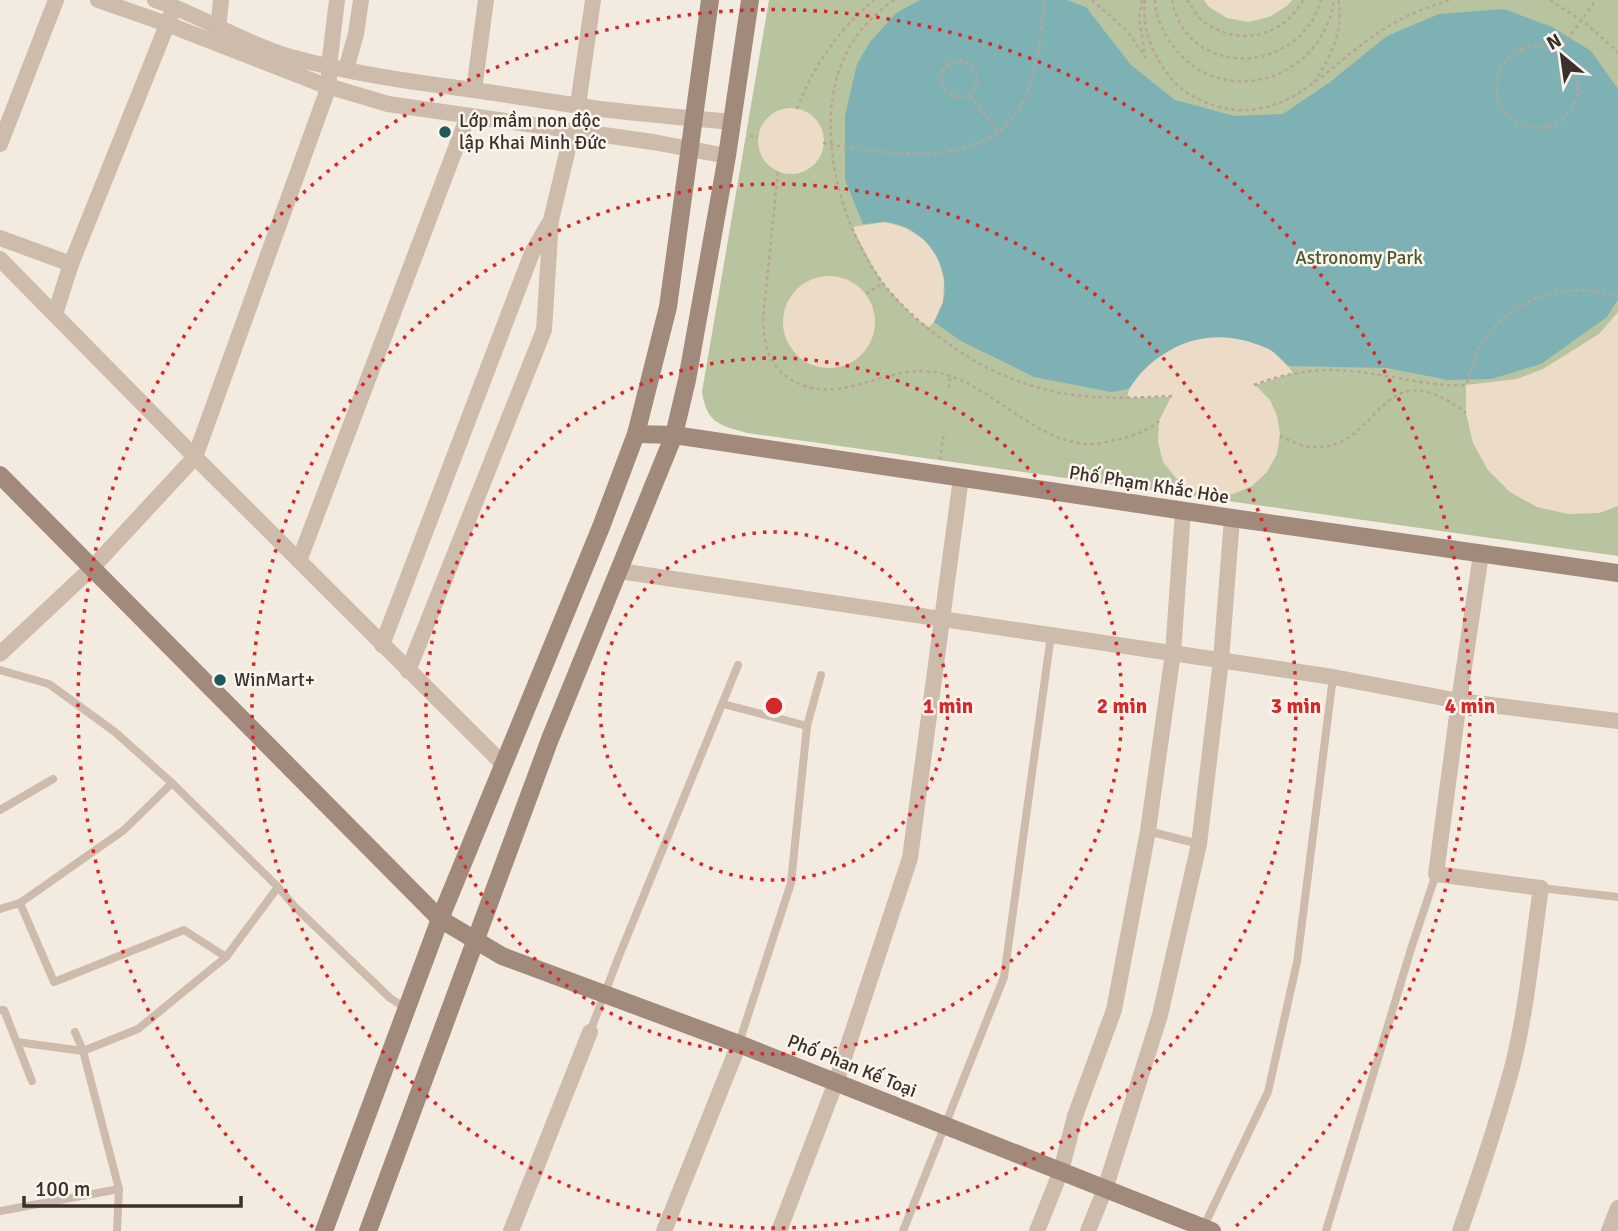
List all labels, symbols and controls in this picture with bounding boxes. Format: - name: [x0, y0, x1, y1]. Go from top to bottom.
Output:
- north arrow: [1527, 21, 1597, 91]
- text: N: [1543, 28, 1566, 56]
- place label: Lớp mầm non độc lập Khai Minh Đức: [459, 109, 607, 155]
- marker: Lớp mầm non độc lập Khai Minh Đức: [437, 124, 453, 140]
- park label: Astronomy Park: [1295, 246, 1423, 270]
- street label: Phố Phạm Khắc Hòe: [1067, 460, 1231, 510]
- place label: WinMart+: [234, 668, 315, 692]
- marker: WinMart+: [212, 672, 228, 688]
- text: 1 min: [923, 693, 973, 719]
- text: 2 min: [1097, 693, 1147, 719]
- text: 3 min: [1271, 693, 1321, 719]
- text: 4 min: [1445, 693, 1495, 719]
- centre of rings: [762, 694, 786, 718]
- street label: Phố Phan Kế Toại: [784, 1029, 920, 1103]
- scale bar: [24, 1164, 242, 1208]
- text: 100 m: [35, 1176, 90, 1202]

